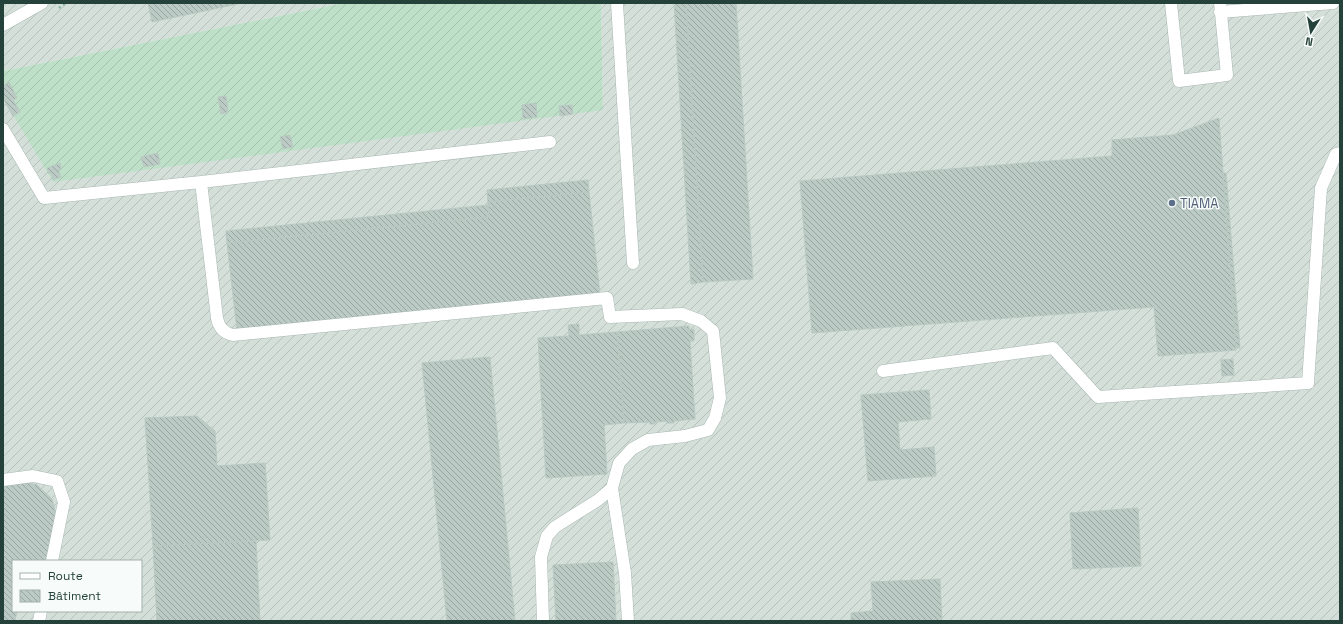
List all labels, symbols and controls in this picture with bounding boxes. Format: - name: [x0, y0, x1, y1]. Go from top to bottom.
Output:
- north arrow: [1291, 12, 1331, 52]
- text: N: [1304, 34, 1314, 49]
- place label: TIAMA: [1180, 195, 1218, 212]
- marker: TIAMA: [1167, 198, 1177, 208]
- legend: [12, 560, 142, 612]
- text: Route: [48, 568, 83, 584]
- text: Bâtiment: [48, 588, 101, 604]

